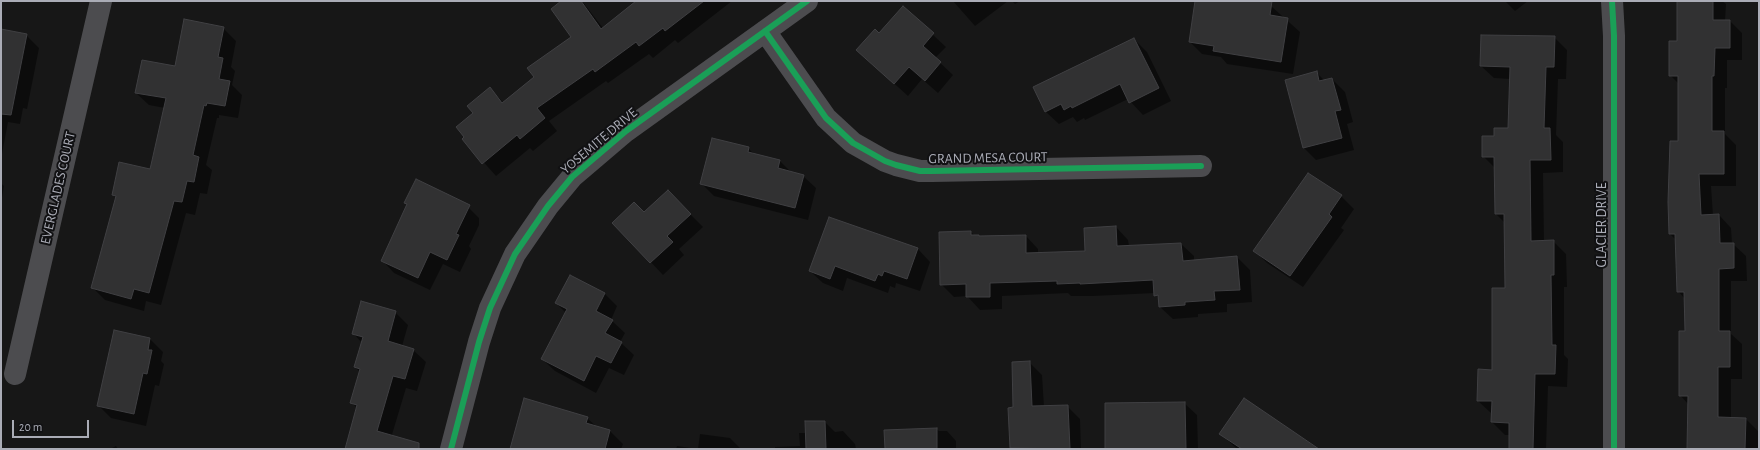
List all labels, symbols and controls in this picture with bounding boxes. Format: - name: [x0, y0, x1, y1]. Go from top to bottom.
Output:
- street label: YOSEMITE DRIVE: [557, 104, 641, 178]
- street label: EVERGLADES COURT: [37, 130, 79, 246]
- street label: GRAND MESA COURT: [928, 149, 1048, 167]
- street label: GLACIER DRIVE: [1594, 183, 1610, 267]
- scale bar: [14, 412, 91, 438]
- text: 20 m: [19, 421, 42, 433]

